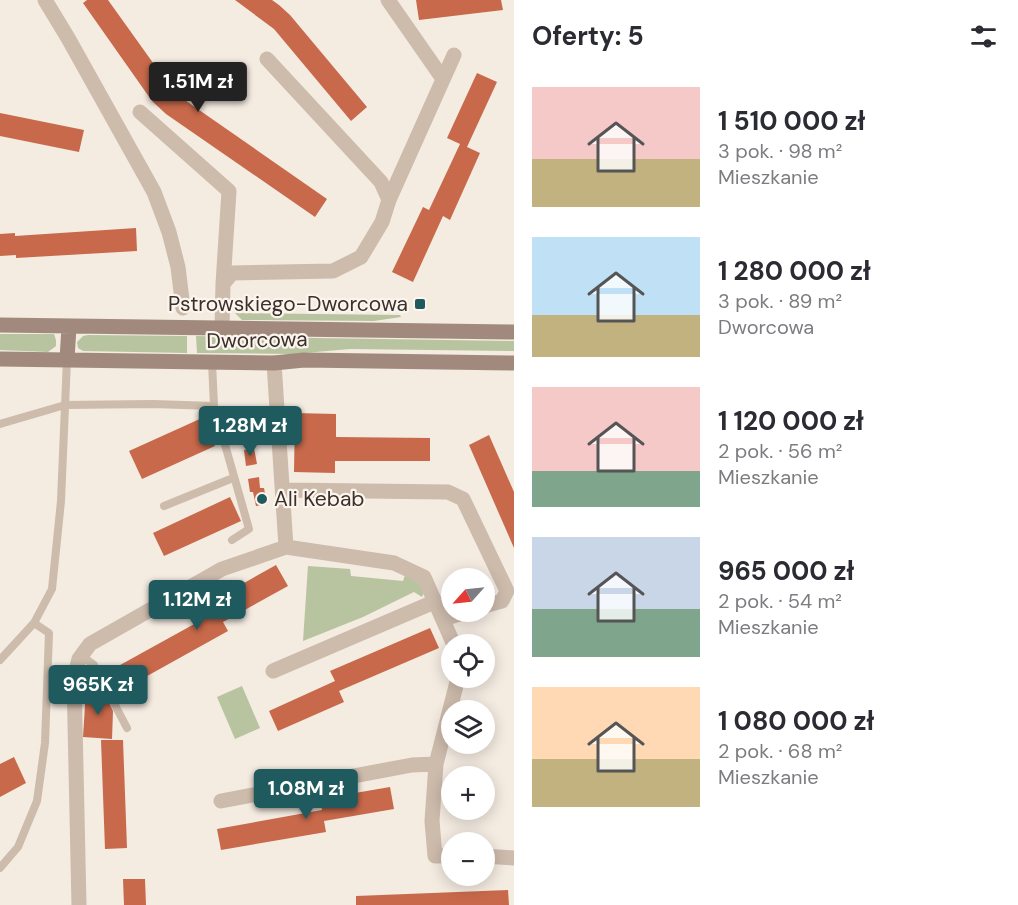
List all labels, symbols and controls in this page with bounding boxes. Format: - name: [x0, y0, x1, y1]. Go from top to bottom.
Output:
- text: Oferty: 5: [532, 19, 644, 53]
- icon: filters: [967, 20, 1000, 53]
- pin: 1.51M zł: [136, 62, 260, 113]
- text: 1.51M zł: [163, 68, 233, 94]
- text: 1 510 000 zł: [718, 104, 865, 138]
- icon: home: [580, 111, 652, 183]
- text: 3 pok. · 98 m²: [718, 138, 842, 164]
- text: Mieszkanie: [718, 164, 819, 190]
- text: 1 280 000 zł: [718, 254, 871, 288]
- icon: home: [580, 261, 652, 333]
- text: 3 pok. · 89 m²: [718, 288, 842, 314]
- place label: Pstrowskiego-Dworcowa: [168, 290, 408, 318]
- marker: Pstrowskiego-Dworcowa: [413, 297, 427, 311]
- text: Dworcowa: [718, 314, 814, 340]
- street label: Dworcowa: [206, 325, 308, 355]
- text: 1 120 000 zł: [718, 404, 864, 438]
- pin: 1.28M zł: [188, 406, 312, 457]
- icon: home: [580, 411, 652, 483]
- text: 1.28M zł: [213, 412, 287, 438]
- text: 2 pok. · 56 m²: [718, 438, 842, 464]
- text: Mieszkanie: [718, 464, 819, 490]
- place label: Ali Kebab: [274, 485, 364, 513]
- marker: Ali Kebab: [255, 492, 269, 506]
- text: 965 000 zł: [718, 554, 854, 588]
- icon: home: [580, 561, 652, 633]
- north arrow: [441, 568, 495, 622]
- map controls: [441, 568, 495, 886]
- pin: 1.12M zł: [135, 580, 259, 631]
- text: 1.12M zł: [163, 586, 231, 612]
- text: 2 pok. · 54 m²: [718, 588, 842, 614]
- text: Mieszkanie: [718, 614, 819, 640]
- button: locate: [441, 634, 495, 688]
- pin: 965K zł: [43, 665, 153, 716]
- text: 965K zł: [63, 671, 133, 697]
- button: layers: [441, 700, 495, 754]
- text: 1 080 000 zł: [718, 704, 874, 738]
- icon: home: [580, 711, 652, 783]
- text: 2 pok. · 68 m²: [718, 738, 842, 764]
- text: Mieszkanie: [718, 764, 819, 790]
- button: +: [441, 766, 495, 820]
- pin: 1.08M zł: [244, 769, 368, 820]
- text: 1.08M zł: [268, 775, 344, 801]
- button: −: [441, 832, 495, 886]

